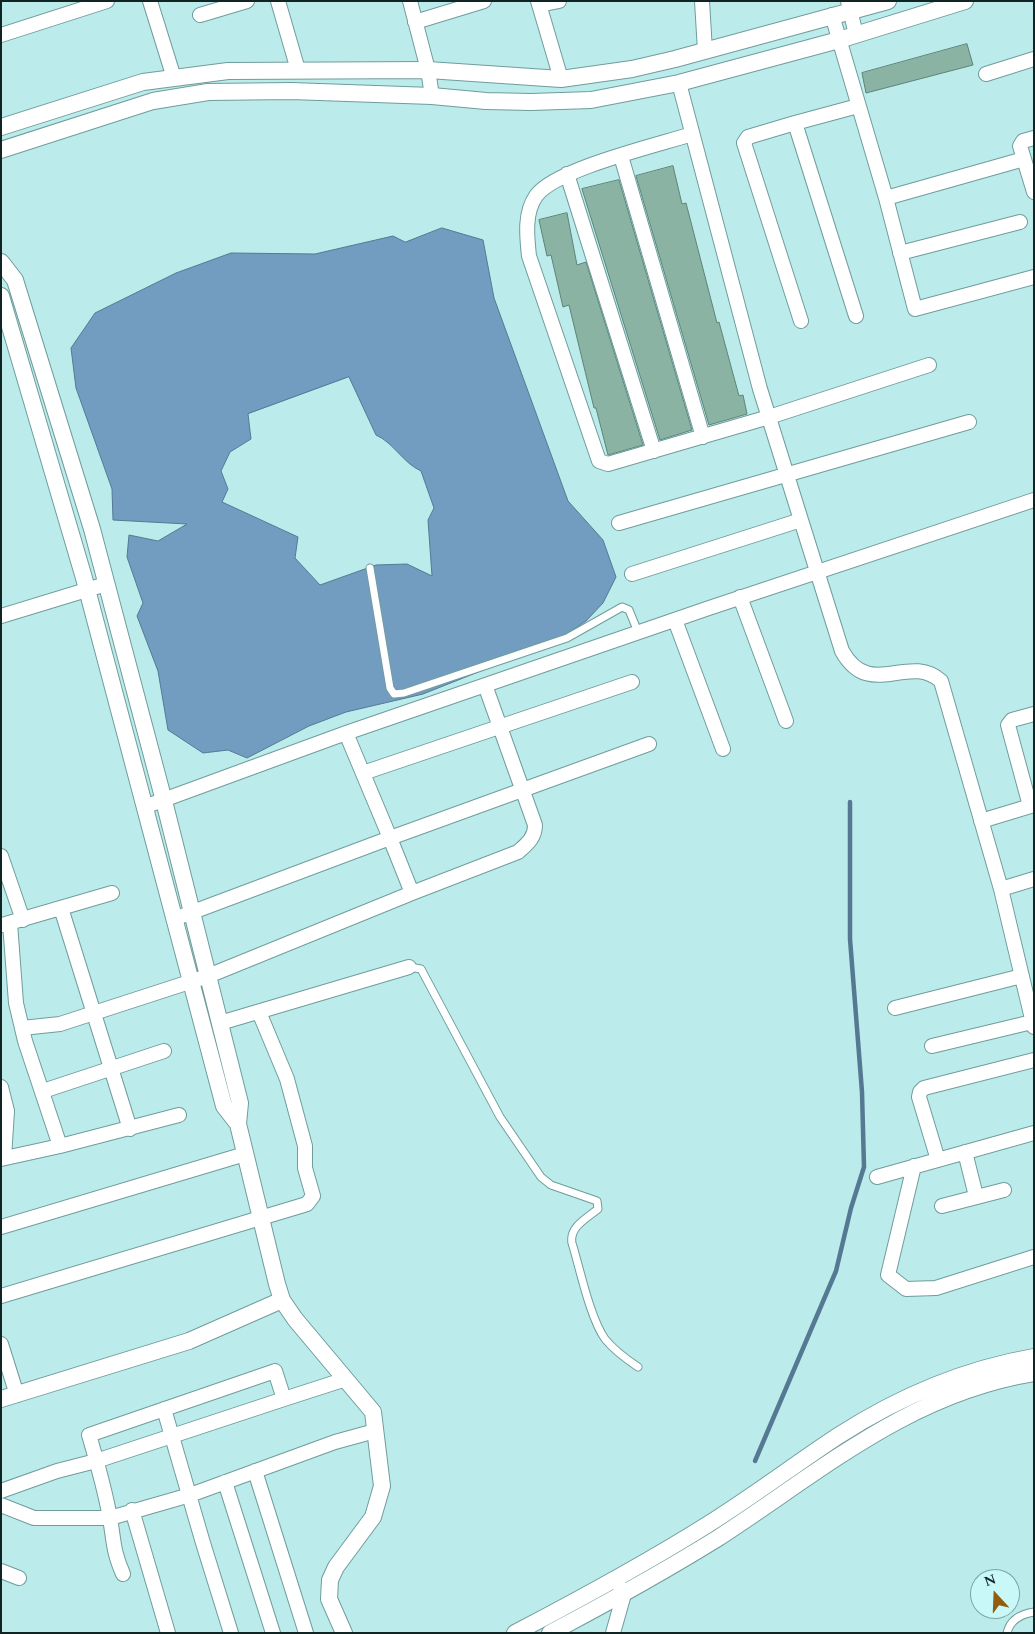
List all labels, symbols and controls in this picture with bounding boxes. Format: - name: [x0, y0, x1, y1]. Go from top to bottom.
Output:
- north arrow: [970, 1569, 1020, 1619]
- text: N: [981, 1569, 999, 1592]

